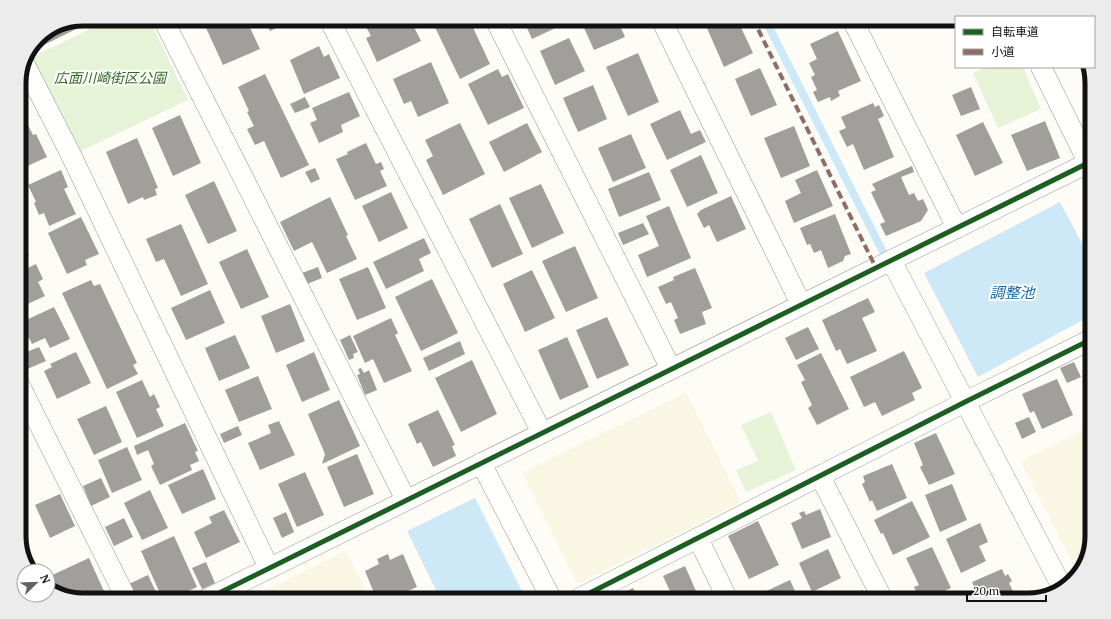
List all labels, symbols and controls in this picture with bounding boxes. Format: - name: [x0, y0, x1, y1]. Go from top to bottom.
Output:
- legend: [955, 16, 1095, 68]
- text: 自転車道: [991, 24, 1039, 39]
- text: 小道: [991, 44, 1015, 59]
- park label: 広面川崎街区公園: [54, 68, 168, 87]
- water label: 調整池: [989, 282, 1036, 302]
- north arrow: [16, 563, 56, 603]
- text: N: [37, 573, 54, 586]
- scale bar: [967, 577, 1046, 603]
- text: 20 m: [973, 583, 1000, 598]

